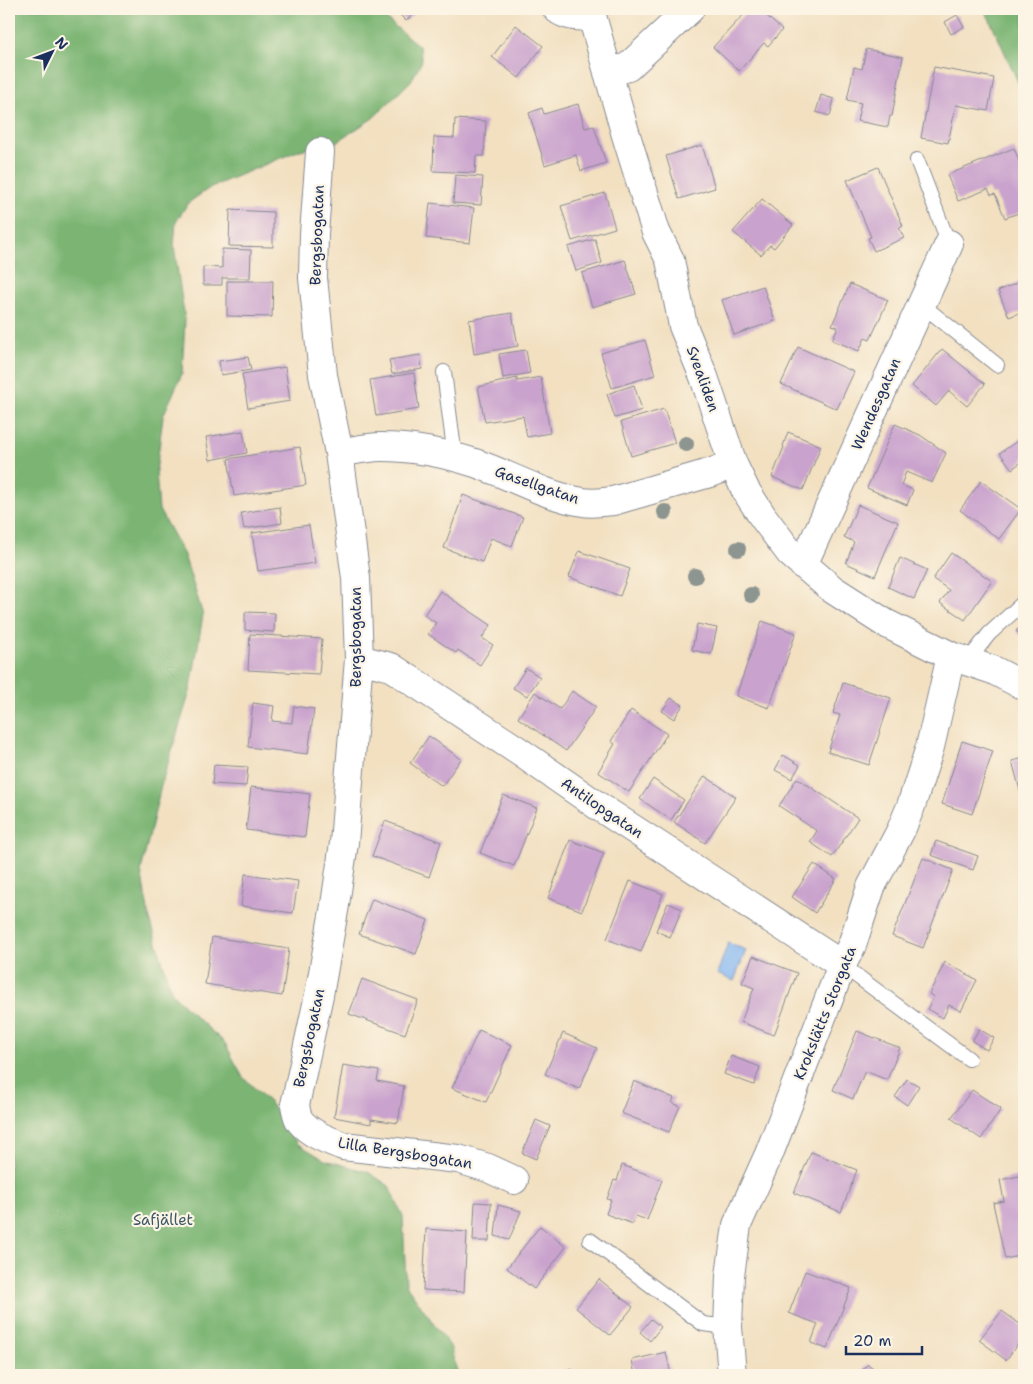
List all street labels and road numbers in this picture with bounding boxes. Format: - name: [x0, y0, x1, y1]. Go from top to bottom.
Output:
- street label: Bergsbogatan: [305, 184, 329, 286]
- street label: Svealiden: [682, 343, 724, 415]
- street label: Wendesgatan: [847, 355, 905, 453]
- street label: Gasellgatan: [492, 461, 582, 509]
- street label: Bergsbogatan: [346, 587, 366, 687]
- street label: Antilopgatan: [557, 773, 647, 843]
- street label: Krokslätts Storgata: [789, 943, 861, 1083]
- street label: Bergsbogatan: [289, 987, 329, 1089]
- street label: Lilla Bergsbogatan: [336, 1132, 474, 1174]

